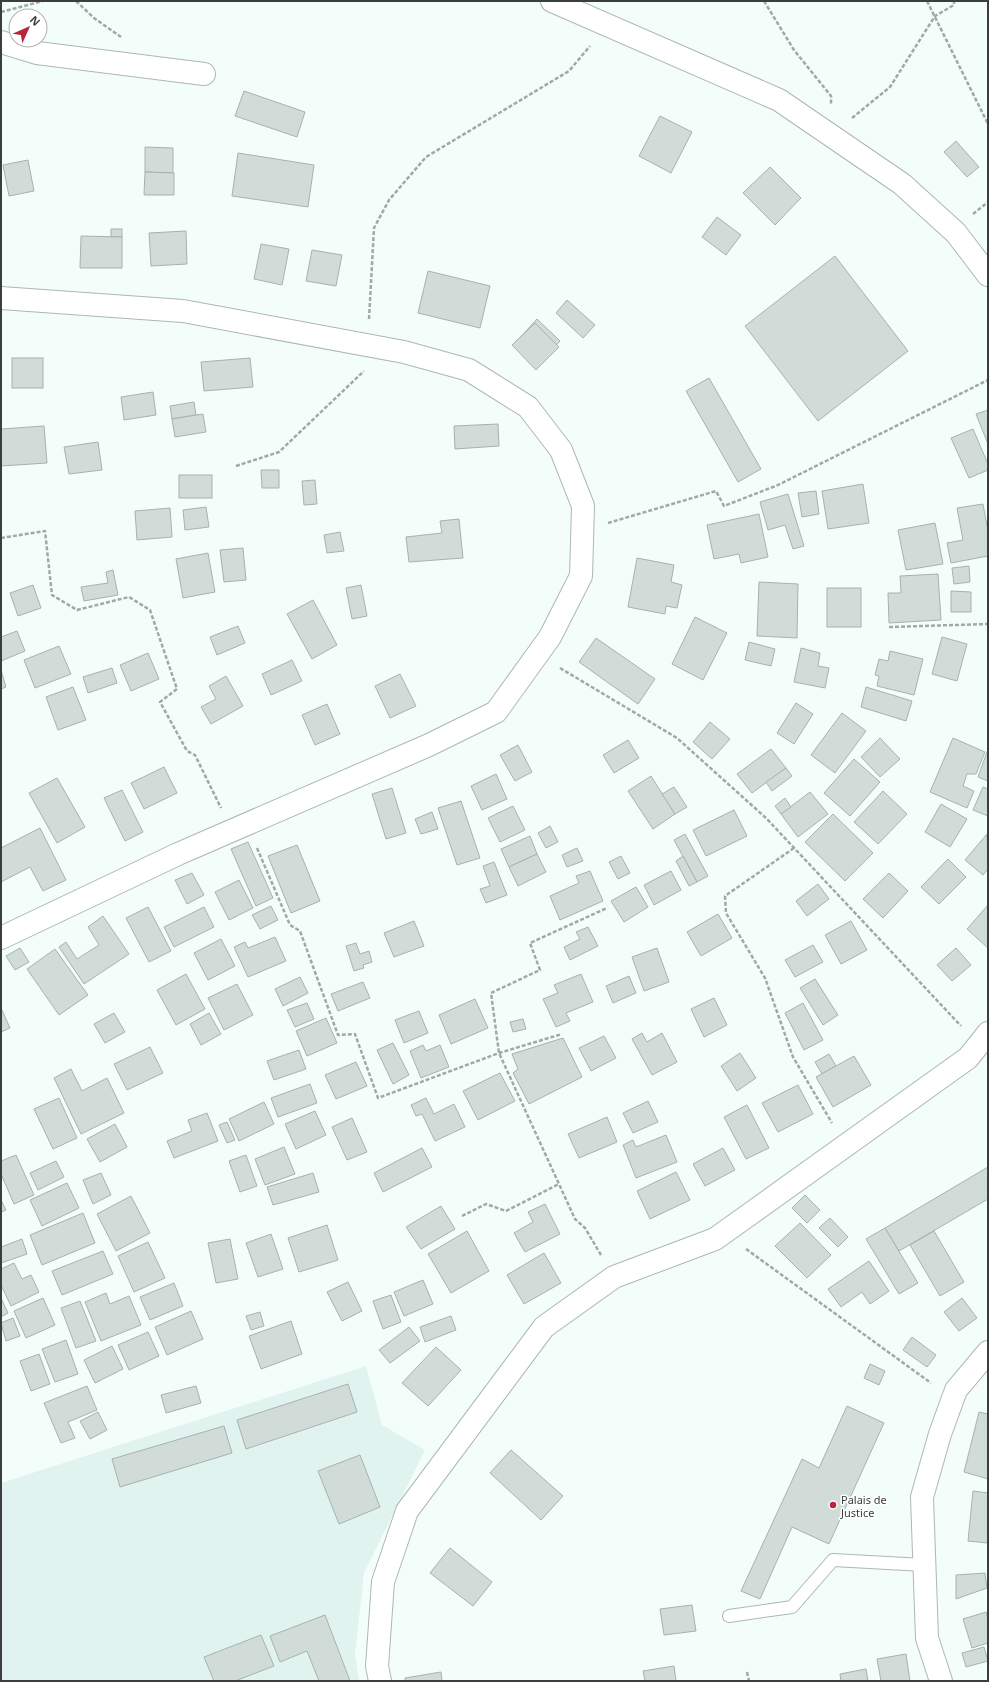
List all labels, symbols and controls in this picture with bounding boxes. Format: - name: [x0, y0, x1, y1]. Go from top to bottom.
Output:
- north arrow: [8, 8, 48, 48]
- text: N: [27, 12, 44, 29]
- place label: Palais de Justice: [840, 1492, 887, 1520]
- marker: Palais de Justice: [828, 1500, 838, 1510]

